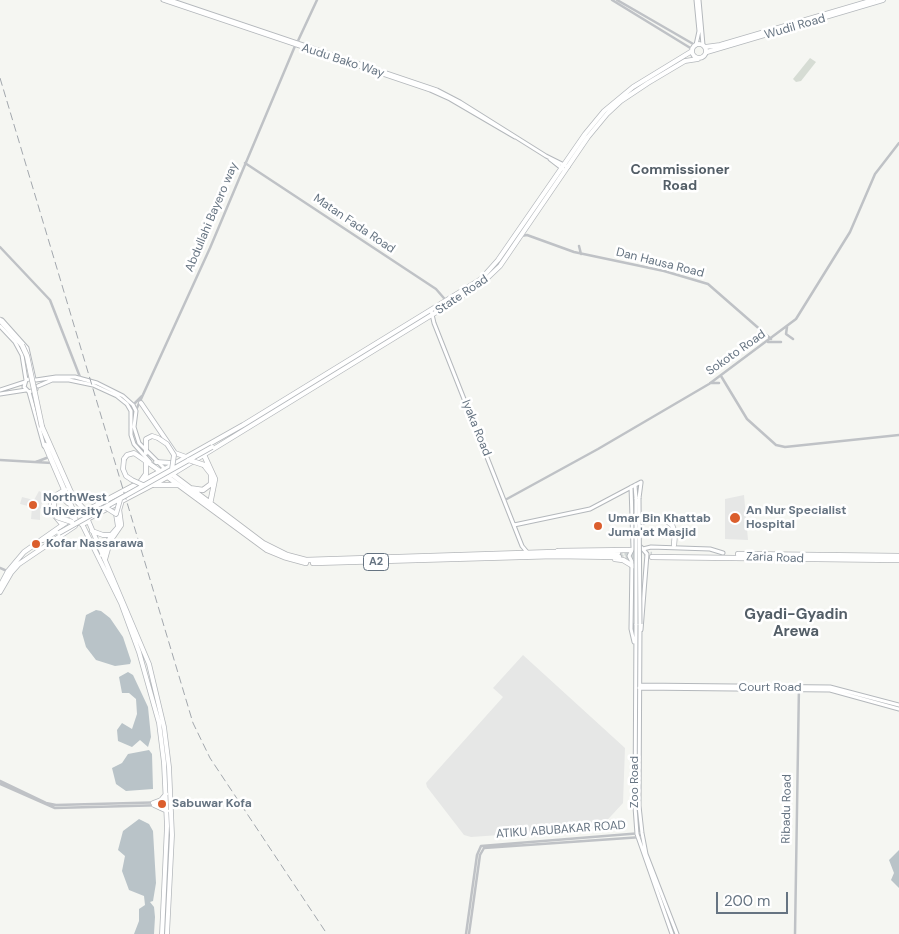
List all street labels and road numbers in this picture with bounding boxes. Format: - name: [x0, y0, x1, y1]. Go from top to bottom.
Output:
- street label: Wudil Road: [763, 11, 827, 43]
- street label: Audu Bako Way: [300, 41, 386, 81]
- street label: Abdullahi Bayero way: [182, 160, 242, 274]
- street label: Matan Fada Road: [310, 191, 398, 257]
- street label: Dan Hausa Road: [615, 245, 705, 281]
- street label: State Road: [433, 272, 491, 318]
- street label: Sokoto Road: [703, 327, 769, 379]
- street label: Iyaka Road: [458, 398, 494, 458]
- street label: Zaria Road: [746, 550, 804, 566]
- road number: A2: [364, 554, 388, 570]
- street label: Court Road: [739, 681, 801, 695]
- street label: Zoo Road: [628, 756, 642, 808]
- street label: Ribadu Road: [779, 774, 795, 844]
- street label: ATIKU ABUBAKAR ROAD: [496, 818, 626, 842]

